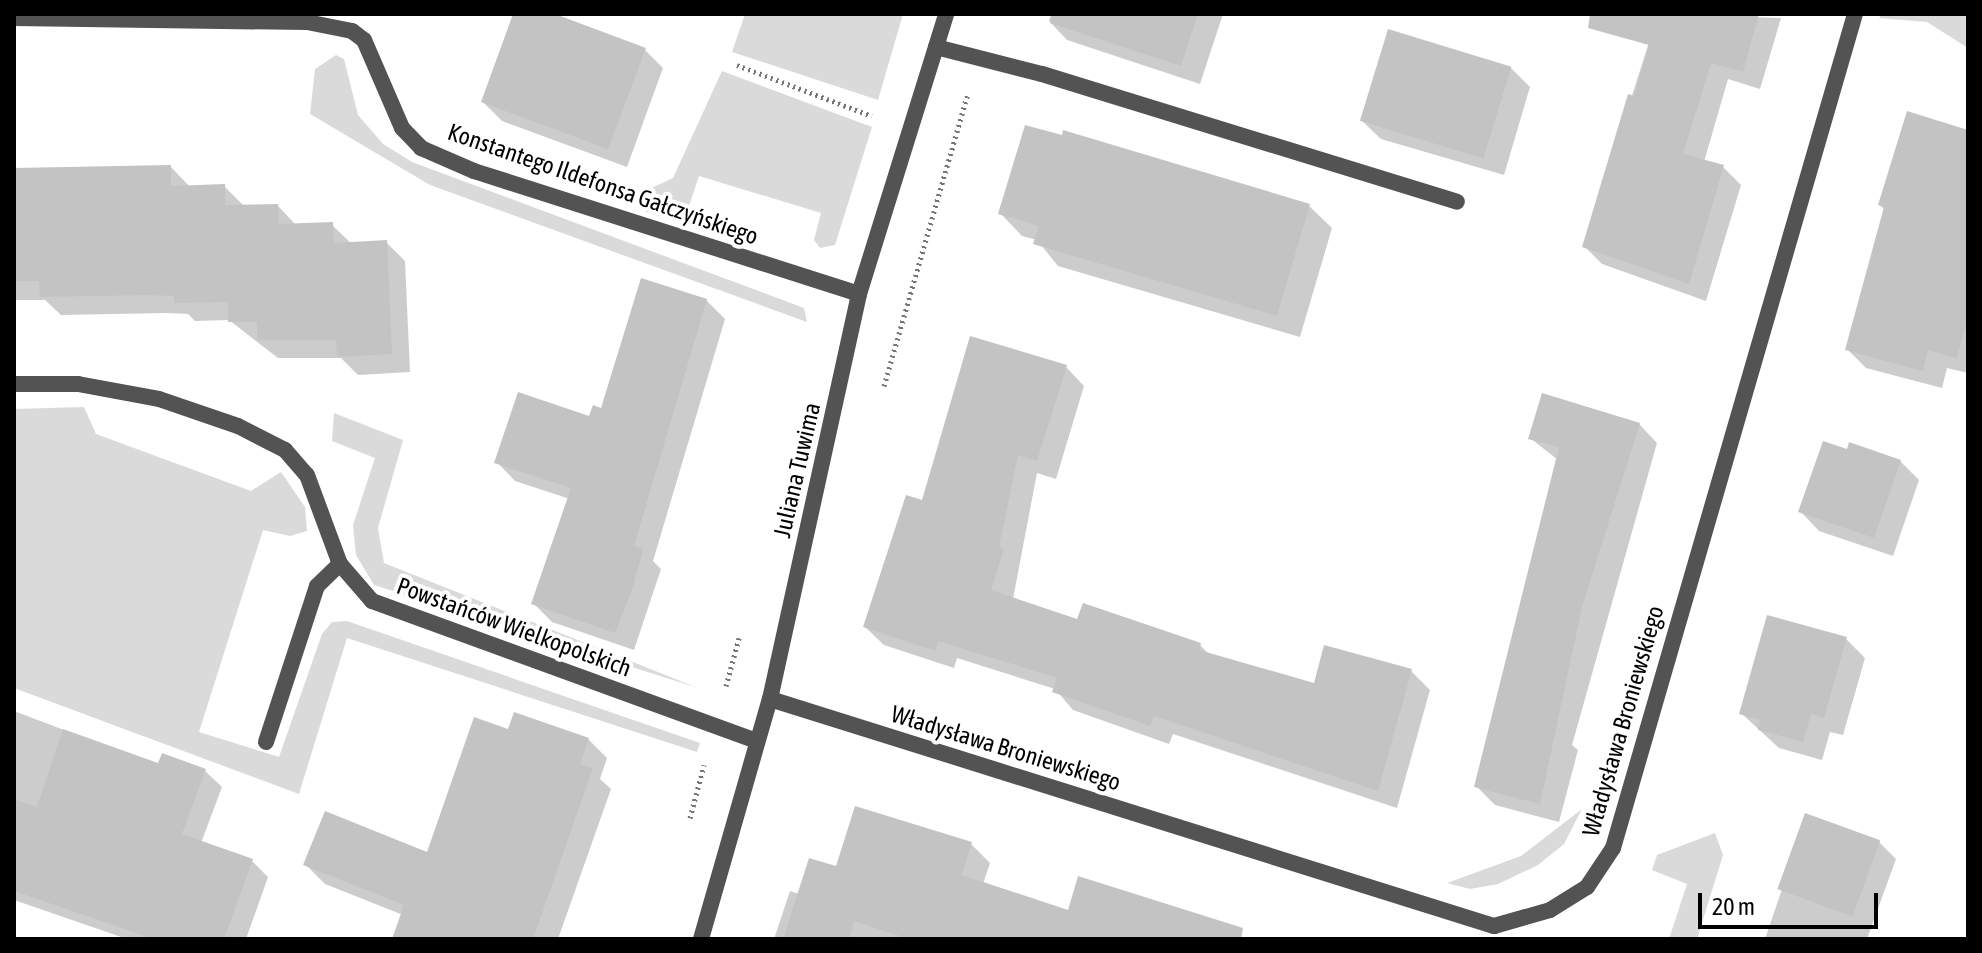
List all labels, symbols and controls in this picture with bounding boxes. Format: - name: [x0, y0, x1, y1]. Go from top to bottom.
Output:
- street label: Konstantego Ildefonsa Gałczyńskiego: [444, 117, 762, 251]
- street label: Juliana Tuwima: [767, 400, 827, 540]
- street label: Powstańców Wielkopolskich: [393, 571, 635, 683]
- street label: Władysława Broniewskiego: [1576, 602, 1670, 840]
- street label: Władysława Broniewskiego: [888, 699, 1124, 797]
- scale bar: [1702, 877, 1882, 927]
- text: 20 m: [1712, 893, 1755, 920]

